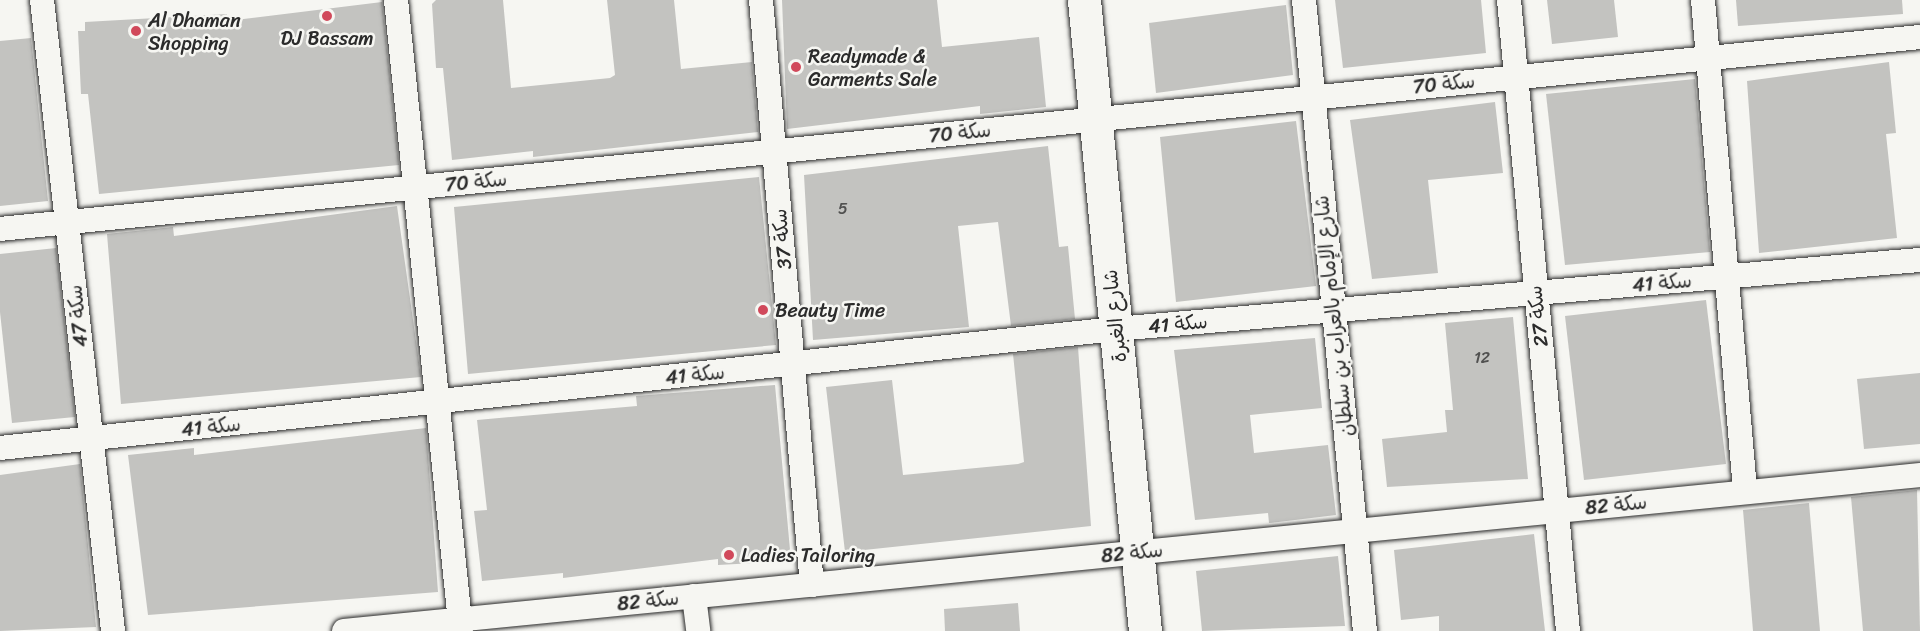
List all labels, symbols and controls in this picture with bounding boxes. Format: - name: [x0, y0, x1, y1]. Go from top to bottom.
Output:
- place label: Al Dhaman Shopping: [148, 8, 241, 55]
- marker: DJ Bassam: [320, 9, 334, 23]
- marker: Al Dhaman Shopping: [129, 24, 143, 38]
- place label: DJ Bassam: [281, 26, 373, 50]
- place label: Readymade & Garments Sale: [808, 44, 937, 91]
- marker: Readymade & Garments Sale: [789, 60, 803, 74]
- street label: سكة 70: [1412, 69, 1476, 99]
- street label: سكة 70: [928, 118, 992, 148]
- street label: سكة 70: [444, 167, 508, 197]
- street label: شارع الإمام بالعراب بن سلطان: [1309, 194, 1359, 438]
- house number: 5: [838, 199, 848, 219]
- street label: سكة 37: [767, 208, 797, 270]
- street label: شارع الغبرة: [1098, 268, 1132, 364]
- street label: سكة 41: [1631, 268, 1693, 298]
- street label: سكة 47: [63, 284, 93, 348]
- street label: سكة 27: [1523, 284, 1553, 348]
- place label: Beauty Time: [775, 298, 885, 322]
- marker: Beauty Time: [756, 303, 770, 317]
- street label: سكة 41: [1147, 309, 1209, 339]
- house number: 12: [1474, 348, 1490, 368]
- street label: سكة 41: [664, 360, 726, 390]
- street label: سكة 41: [180, 412, 242, 442]
- street label: سكة 82: [1584, 490, 1648, 520]
- street label: سكة 82: [1100, 538, 1164, 568]
- place label: Ladies Tailoring: [741, 543, 876, 567]
- marker: Ladies Tailoring: [722, 548, 736, 562]
- street label: سكة 82: [616, 586, 680, 616]

